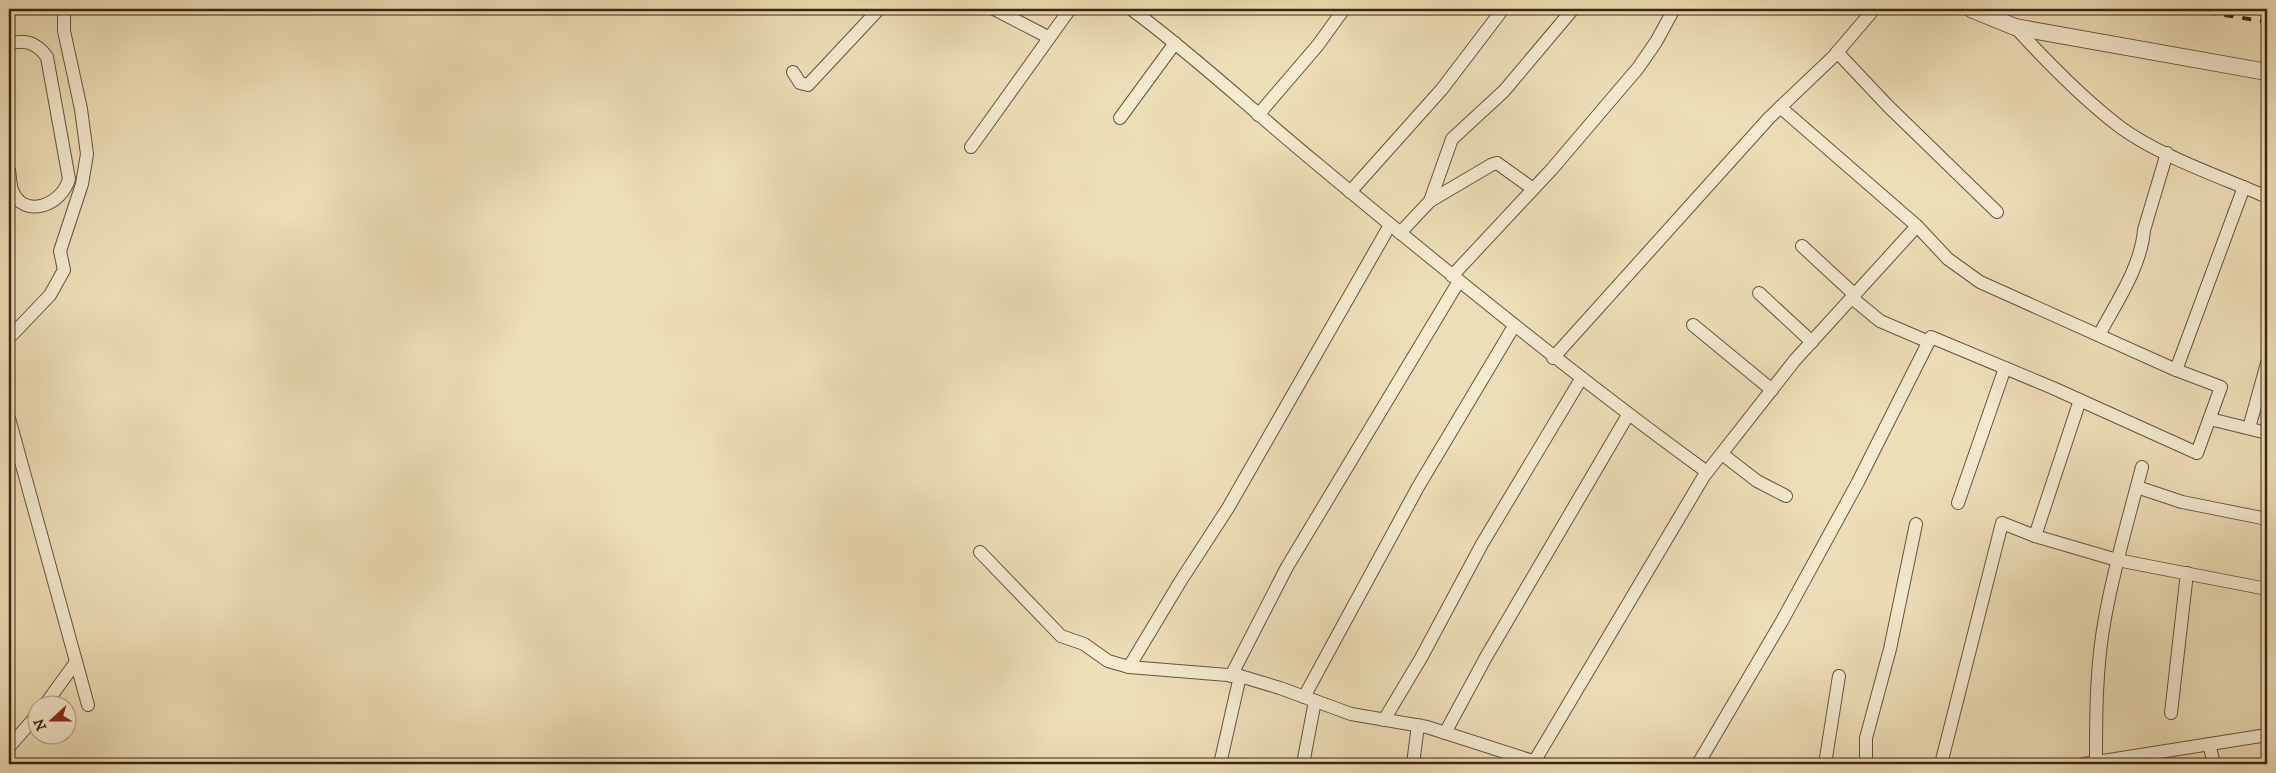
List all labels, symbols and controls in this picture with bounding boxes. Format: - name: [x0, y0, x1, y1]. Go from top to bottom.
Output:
- north arrow: [28, 696, 78, 746]
- text: N: [30, 715, 51, 733]

